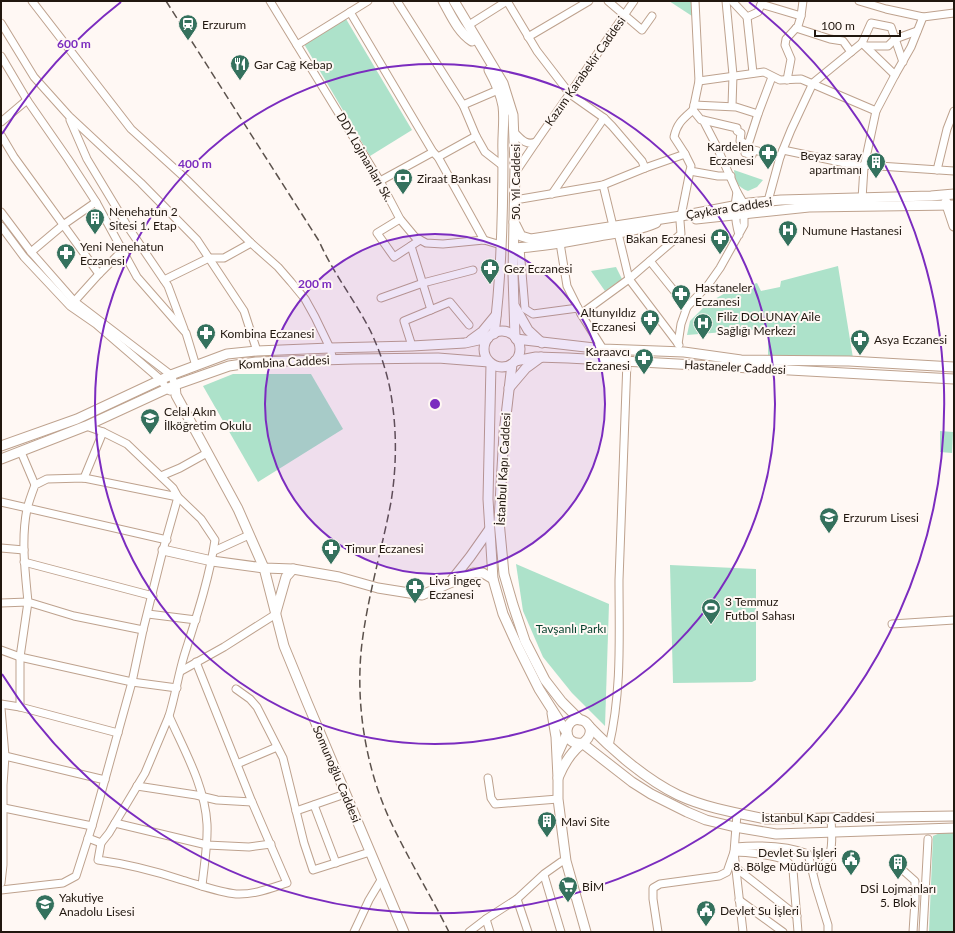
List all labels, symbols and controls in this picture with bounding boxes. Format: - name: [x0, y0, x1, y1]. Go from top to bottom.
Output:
- scale bar: [815, 12, 900, 38]
- station icon: Erzurum: [177, 13, 199, 41]
- street label: Kazım Karabekir Caddesi: [541, 13, 629, 129]
- place label: Erzurum: [202, 17, 246, 32]
- text: 100 m: [821, 18, 855, 33]
- text: 600 m: [57, 36, 91, 51]
- restaurant icon: Gar Cağ Kebap: [229, 53, 251, 81]
- place label: Gar Cağ Kebap: [254, 57, 333, 72]
- street label: DDY Lojmanları Sk.: [333, 110, 397, 204]
- place label: Kardelen Eczanesi: [707, 139, 754, 168]
- pharmacy icon: Kardelen Eczanesi: [757, 142, 779, 170]
- street label: 50. Yıl Caddesi: [508, 144, 523, 220]
- place label: Beyaz saray apartmanı: [800, 148, 863, 177]
- building icon: Beyaz saray apartmanı: [865, 151, 887, 179]
- text: 400 m: [178, 156, 212, 171]
- bank icon: Ziraat Bankası: [392, 167, 414, 195]
- place label: Ziraat Bankası: [417, 171, 491, 186]
- street label: Çaykara Caddesi: [685, 194, 773, 222]
- place label: Nenehatun 2 Sitesi 1. Etap: [109, 204, 178, 233]
- building icon: Nenehatun 2 Sitesi 1. Etap: [84, 207, 106, 235]
- hospital icon: Numune Hastanesi: [777, 219, 799, 247]
- place label: Numune Hastanesi: [802, 223, 902, 238]
- pharmacy icon: Bakan Eczanesi: [709, 227, 731, 255]
- place label: Bakan Eczanesi: [626, 231, 706, 246]
- place label: Yeni Nenehatun Eczanesi: [80, 239, 164, 268]
- pharmacy icon: Yeni Nenehatun Eczanesi: [55, 242, 77, 270]
- pharmacy icon: Gez Eczanesi: [479, 257, 501, 285]
- place label: Gez Eczanesi: [504, 261, 573, 276]
- text: 200 m: [298, 276, 332, 291]
- place label: Hastaneler Eczanesi: [695, 280, 753, 309]
- pharmacy icon: Hastaneler Eczanesi: [670, 283, 692, 311]
- place label: Altunyıldız Eczanesi: [581, 305, 637, 334]
- pharmacy icon: Altunyıldız Eczanesi: [639, 308, 661, 336]
- place label: Filiz DOLUNAY Aile Sağlığı Merkezi: [717, 309, 821, 338]
- hospital icon: Filiz DOLUNAY Aile Sağlığı Merkezi: [692, 312, 714, 340]
- pharmacy icon: Kombina Eczanesi: [195, 322, 217, 350]
- place label: Kombina Eczanesi: [220, 326, 314, 341]
- pharmacy icon: Asya Eczanesi: [849, 328, 871, 356]
- place label: Asya Eczanesi: [874, 332, 947, 347]
- place label: Karaavcı Eczanesi: [585, 344, 630, 373]
- pharmacy icon: Karaavcı Eczanesi: [633, 347, 655, 375]
- street label: Kombina Caddesi: [238, 352, 330, 372]
- street label: Hastaneler Caddesi: [684, 357, 786, 377]
- centre of rings: [428, 397, 442, 411]
- place label: Celal Akın İlköğretim Okulu: [164, 404, 251, 433]
- school or university icon: Celal Akın İlköğretim Okulu: [139, 407, 161, 435]
- street label: İstanbul Kapı Caddesi: [493, 412, 513, 526]
- school or university icon: Erzurum Lisesi: [818, 506, 840, 534]
- place label: Erzurum Lisesi: [843, 510, 919, 525]
- pharmacy icon: Timur Eczanesi: [320, 537, 342, 565]
- place label: Timur Eczanesi: [345, 541, 424, 556]
- place label: Liva İngeç Eczanesi: [429, 573, 482, 602]
- pharmacy icon: Liva İngeç Eczanesi: [404, 576, 426, 604]
- place label: 3 Temmuz Futbol Sahası: [725, 594, 795, 623]
- sports icon: 3 Temmuz Futbol Sahası: [700, 597, 722, 625]
- park label: Tavşanlı Parkı: [536, 621, 606, 636]
- street label: Somunoğlu Caddesi: [310, 723, 364, 825]
- building icon: Mavi Site: [536, 810, 558, 838]
- street label: İstanbul Kapı Caddesi: [761, 810, 875, 825]
- place label: Mavi Site: [561, 814, 610, 829]
- place label: Devlet Su İşleri 8. Bölge Müdürlüğü: [733, 845, 837, 874]
- public building icon: Devlet Su İşleri 8. Bölge Müdürlüğü: [840, 848, 862, 876]
- building icon: DSİ Lojmanları 5. Blok: [887, 852, 909, 880]
- supermarket icon: BİM: [557, 875, 579, 903]
- place label: BİM: [582, 879, 604, 894]
- place label: DSİ Lojmanları 5. Blok: [860, 881, 936, 910]
- place label: Yakutiye Anadolu Lisesi: [59, 890, 135, 919]
- school or university icon: Yakutiye Anadolu Lisesi: [34, 893, 56, 921]
- public building icon: Devlet Su İşleri: [695, 899, 717, 927]
- place label: Devlet Su İşleri: [720, 903, 799, 918]

